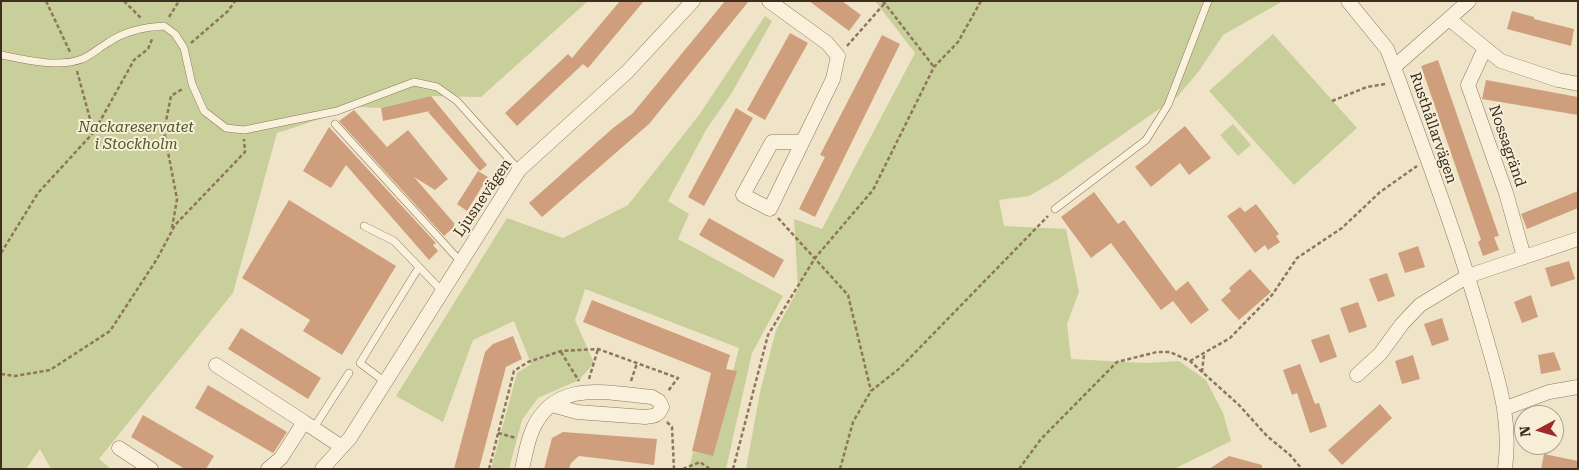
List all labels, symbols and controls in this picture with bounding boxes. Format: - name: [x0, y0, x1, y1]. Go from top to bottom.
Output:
- street label: Rusthållarvägen: [1406, 70, 1460, 186]
- street label: Nossagränd: [1485, 103, 1529, 189]
- park label: Nackareservatet i Stockholm: [78, 119, 194, 154]
- street label: Ljusnevägen: [450, 155, 516, 241]
- north arrow: [1514, 405, 1564, 455]
- text: N: [1517, 425, 1534, 438]

